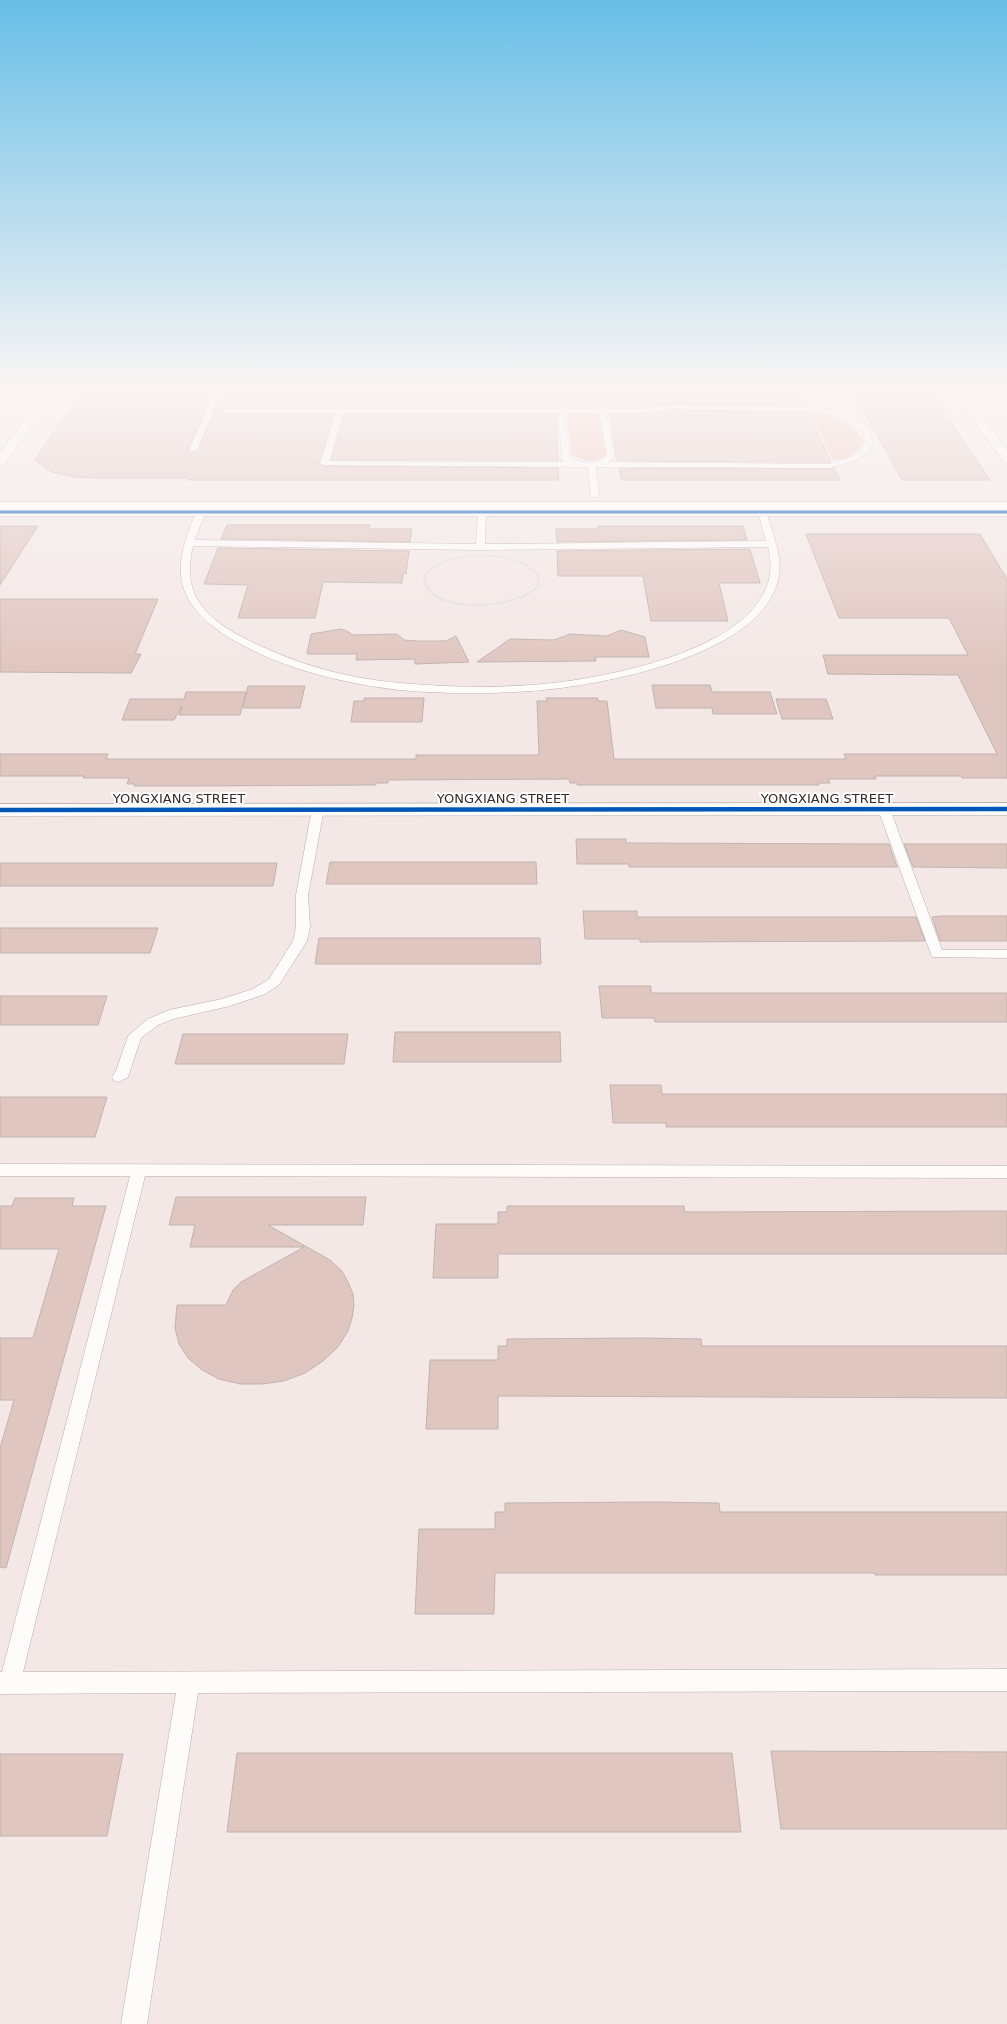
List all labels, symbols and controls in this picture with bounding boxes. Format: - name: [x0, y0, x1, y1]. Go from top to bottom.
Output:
- street label: YONGXIANG STREET: [112, 791, 245, 806]
- street label: YONGXIANG STREET: [436, 791, 569, 806]
- street label: YONGXIANG STREET: [760, 791, 893, 806]

